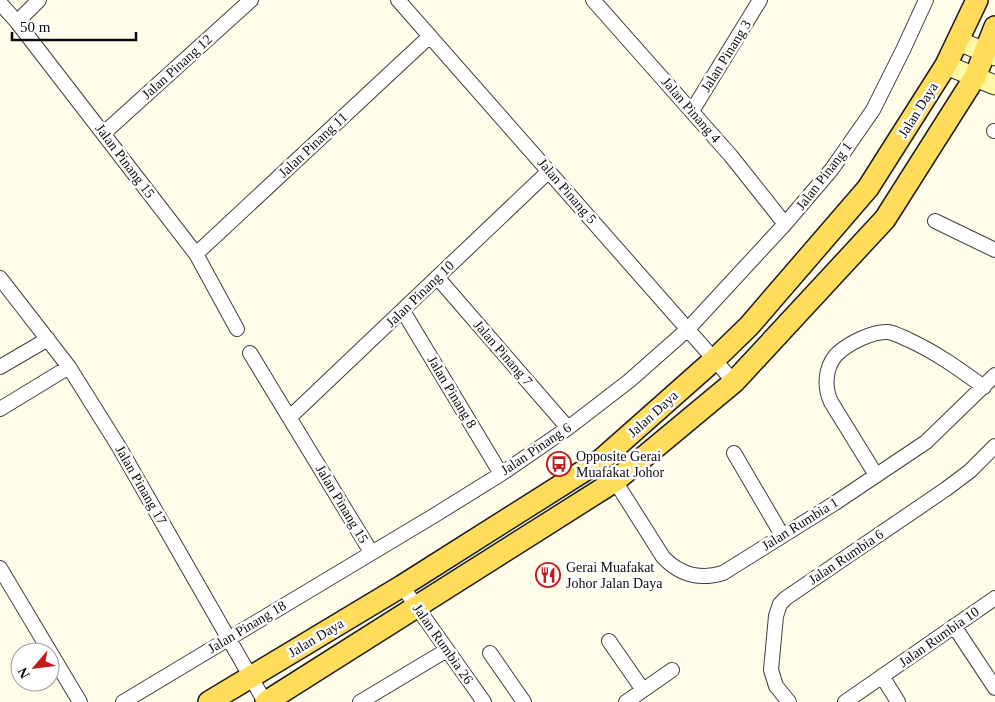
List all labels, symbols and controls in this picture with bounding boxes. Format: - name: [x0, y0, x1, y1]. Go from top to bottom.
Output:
- scale bar: [12, 10, 136, 42]
- street label: Jalan Pinang 3: [698, 17, 754, 95]
- text: 50 m: [20, 19, 51, 35]
- street label: Jalan Pinang 12: [139, 32, 215, 102]
- street label: Jalan Pinang 4: [659, 74, 723, 146]
- street label: Jalan Daya: [895, 79, 941, 140]
- street label: Jalan Pinang 11: [276, 109, 350, 181]
- street label: Jalan Pinang 15: [92, 121, 158, 201]
- street label: Jalan Pinang 1: [793, 139, 855, 213]
- street label: Jalan Pinang 5: [535, 155, 599, 227]
- street label: Jalan Pinang 10: [383, 258, 457, 330]
- street label: Jalan Pinang 7: [471, 317, 535, 389]
- street label: Jalan Pinang 8: [425, 353, 479, 431]
- street label: Jalan Daya: [625, 387, 682, 440]
- street label: Jalan Pinang 6: [498, 420, 574, 478]
- street label: Jalan Pinang 17: [112, 443, 170, 527]
- place label: Opposite Gerai Muafakat Johor: [576, 449, 665, 480]
- bus stop icon: Opposite Gerai Muafakat Johor: [546, 451, 572, 477]
- street label: Jalan Pinang 15: [313, 462, 371, 546]
- street label: Jalan Rumbia 1: [759, 495, 841, 553]
- street label: Jalan Rumbia 6: [806, 526, 886, 588]
- place label: Gerai Muafakat Johor Jalan Daya: [566, 560, 663, 591]
- restaurant icon: Gerai Muafakat Johor Jalan Daya: [535, 562, 561, 588]
- street label: Jalan Pinang 18: [205, 598, 289, 656]
- street label: Jalan Rumbia 26: [410, 601, 476, 687]
- street label: Jalan Rumbia 10: [896, 604, 982, 670]
- street label: Jalan Daya: [286, 615, 347, 660]
- north arrow: [10, 642, 60, 692]
- text: N: [15, 665, 33, 681]

